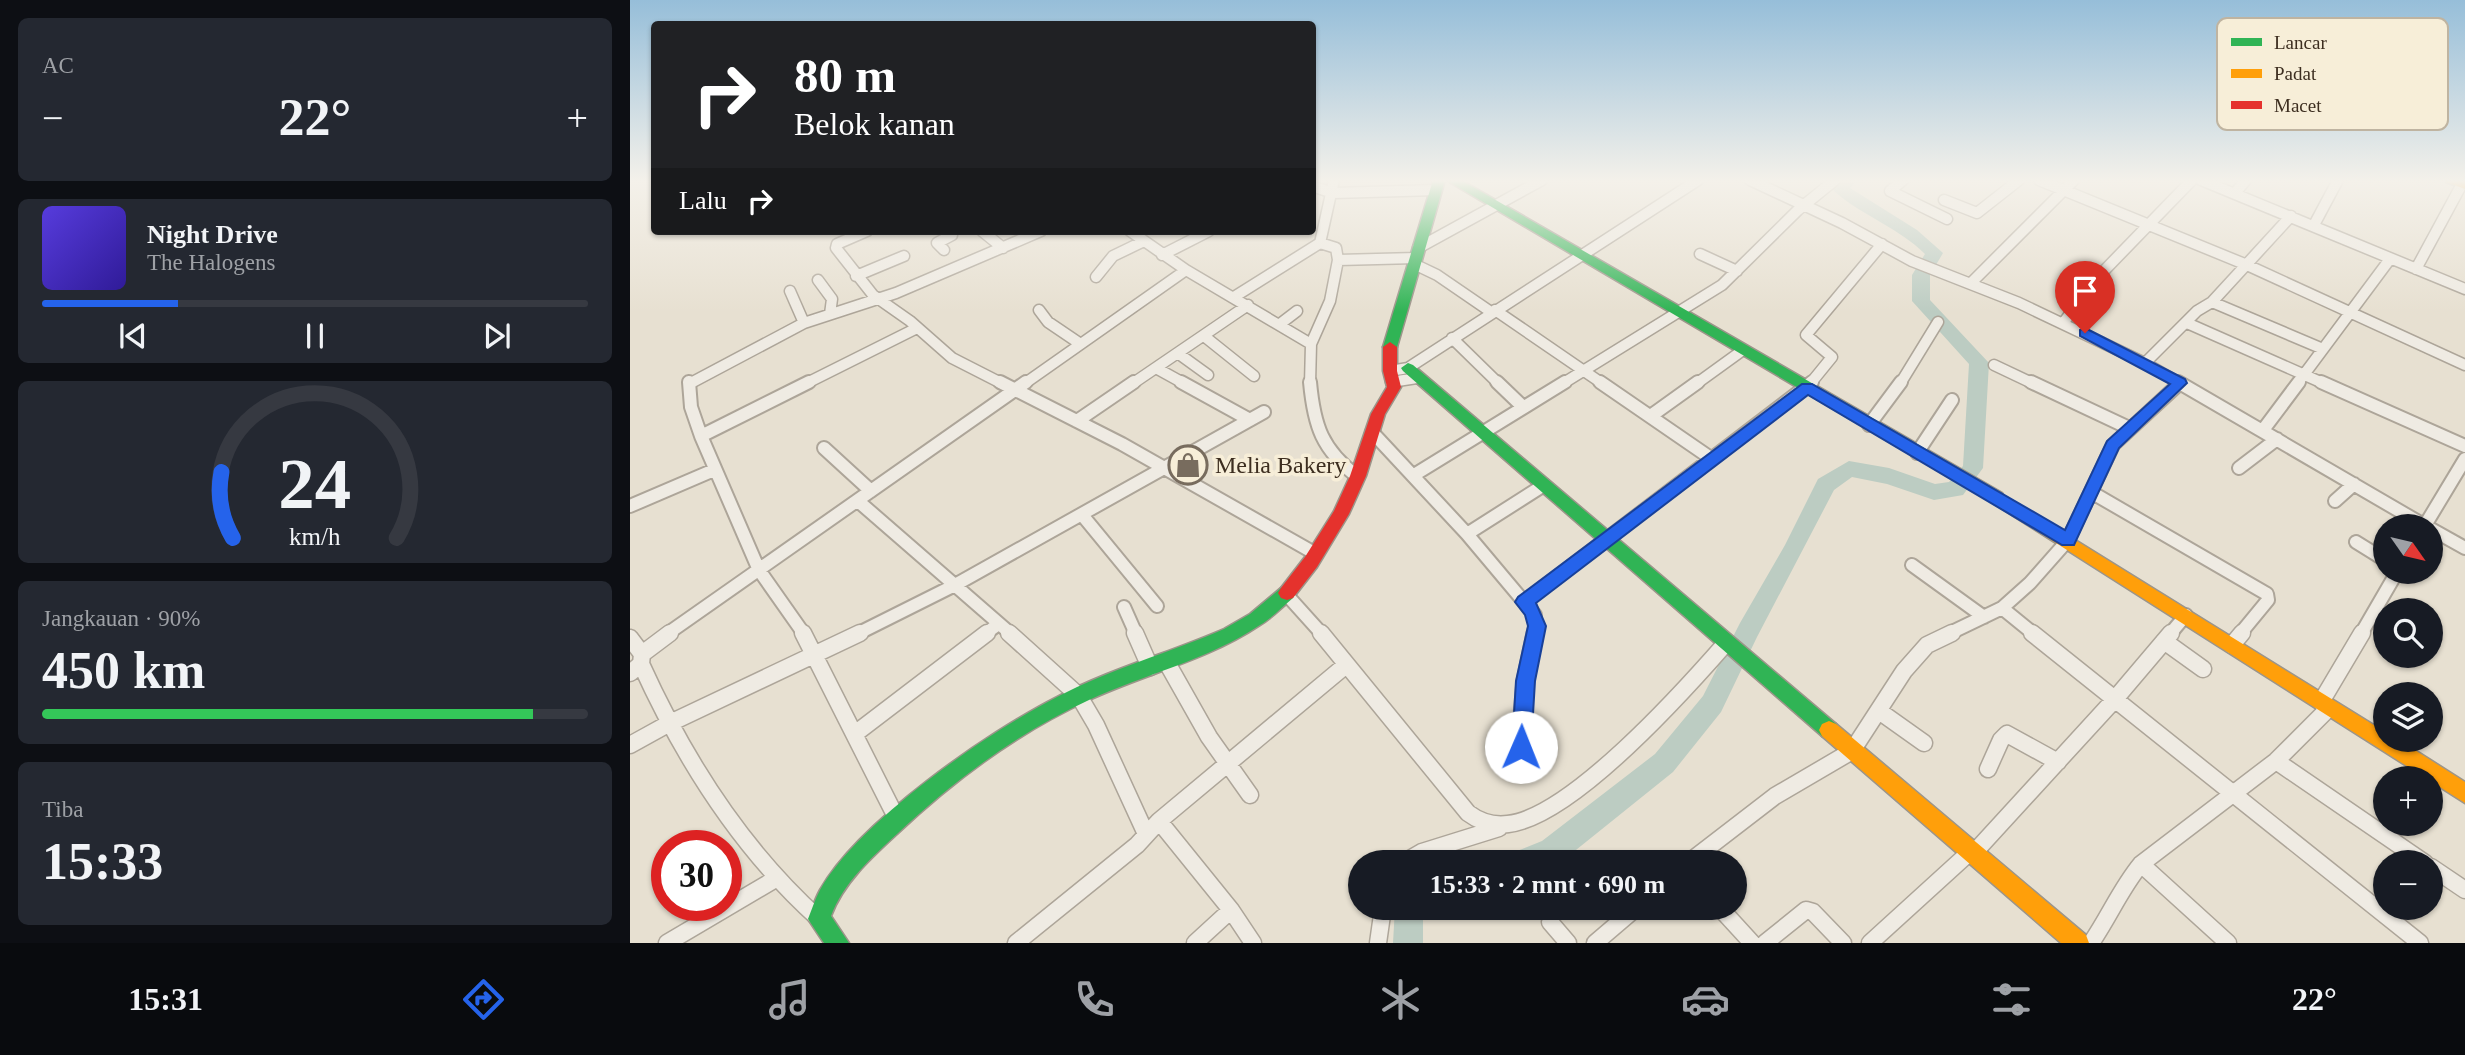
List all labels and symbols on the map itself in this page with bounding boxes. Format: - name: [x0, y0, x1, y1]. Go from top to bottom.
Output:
- legend: [2217, 18, 2448, 130]
- text: Lancar: [2274, 32, 2327, 53]
- text: Padat: [2274, 63, 2317, 84]
- text: Macet: [2274, 95, 2322, 116]
- pin: [2055, 261, 2115, 333]
- shop icon: Melia Bakery: [1167, 444, 1209, 486]
- place label: Melia Bakery: [1215, 452, 1346, 478]
- north arrow: [2373, 514, 2443, 584]
- position arrow: [1484, 710, 1558, 784]
- speed limit sign: 30: [651, 830, 742, 921]

